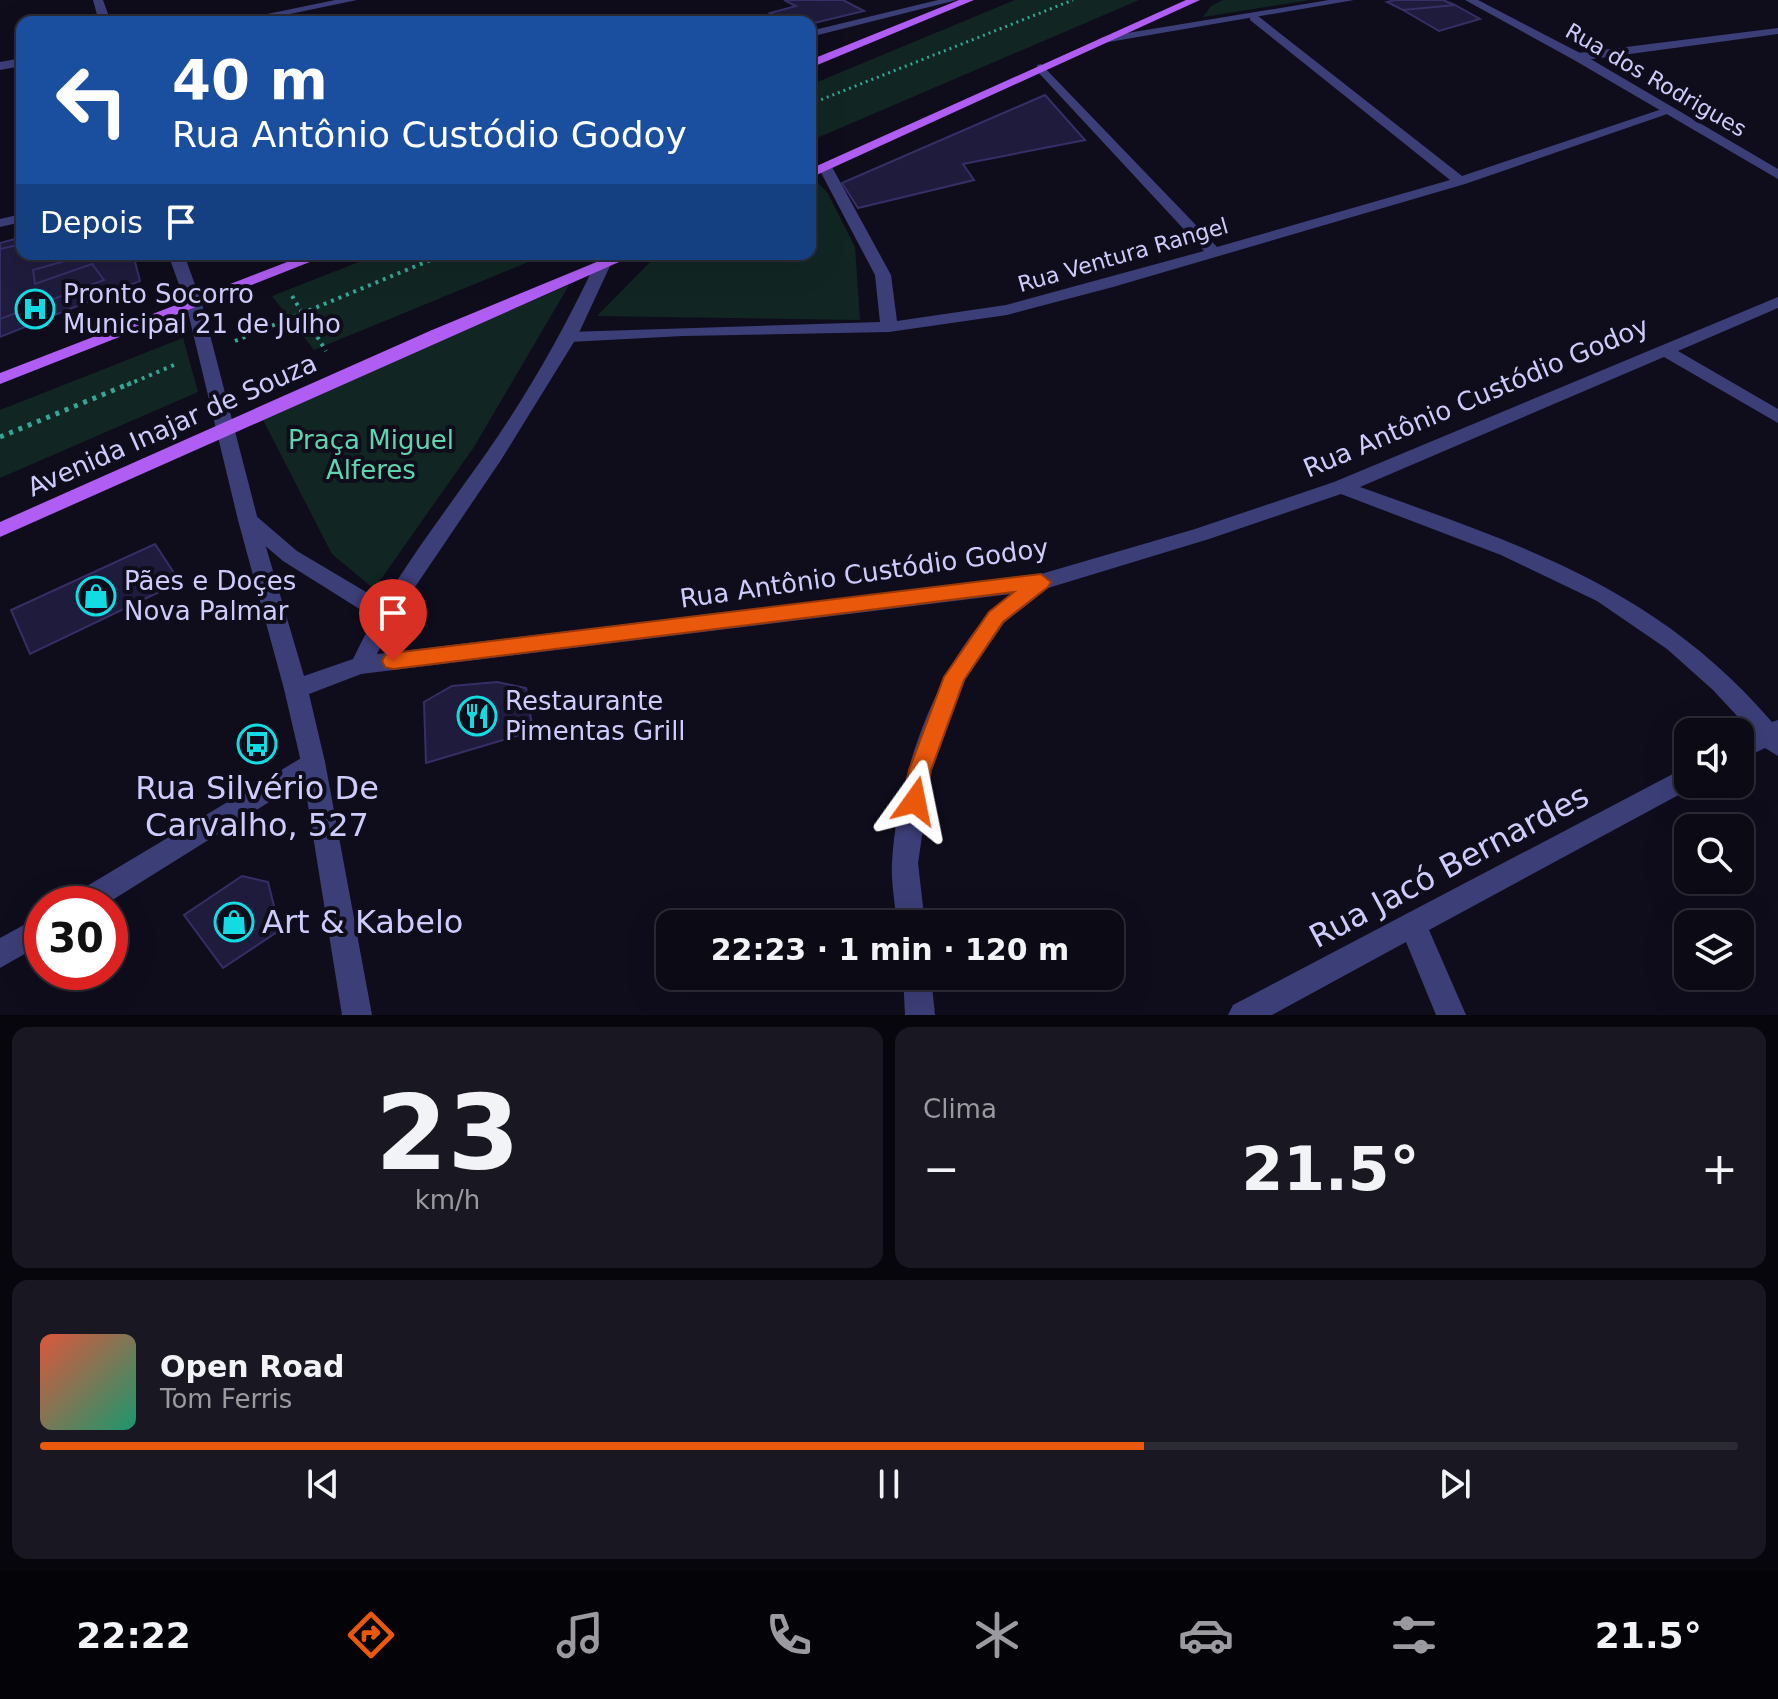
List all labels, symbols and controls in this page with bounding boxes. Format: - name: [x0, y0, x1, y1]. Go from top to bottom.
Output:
- street label: Rua dos Rodrigues: [1561, 18, 1751, 142]
- text: 40 m: [172, 47, 328, 112]
- icon: left: [40, 48, 144, 152]
- text: Rua Antônio Custódio Godoy: [172, 114, 687, 155]
- icon: arrive: [159, 200, 203, 244]
- text: Depois: [40, 205, 143, 240]
- street label: Rua Ventura Rangel: [1015, 213, 1231, 297]
- place label: Pronto Socorro Municipal 21 de Julho: [63, 279, 341, 339]
- hospital icon: Pronto Socorro Municipal 21 de Julho: [14, 288, 56, 330]
- street label: Rua Antônio Custódio Godoy: [1299, 311, 1653, 483]
- street label: Avenida Inajar de Souza: [23, 348, 321, 502]
- park label: Praça Miguel Alferes: [288, 425, 454, 485]
- street label: Rua Antônio Custódio Godoy: [678, 532, 1050, 614]
- place label: Pães e Doçes Nova Palmar: [124, 566, 296, 626]
- shop icon: Pães e Doçes Nova Palmar: [75, 575, 117, 617]
- pin: [359, 579, 427, 661]
- icon: arrive: [371, 591, 415, 635]
- place label: Restaurante Pimentas Grill: [505, 686, 686, 746]
- restaurant icon: Restaurante Pimentas Grill: [456, 695, 498, 737]
- map controls: [1674, 718, 1754, 990]
- button: sound: [1674, 718, 1754, 798]
- bus stop icon: Rua Silvério De Carvalho, 527: [236, 723, 278, 765]
- position arrow: [873, 759, 957, 843]
- place label: Rua Silvério De Carvalho, 527: [135, 769, 379, 844]
- street label: Rua Jacó Bernardes: [1303, 776, 1595, 956]
- button: search: [1674, 814, 1754, 894]
- speed limit sign: 30: [24, 886, 128, 990]
- shop icon: Art & Kabelo: [213, 901, 255, 943]
- place label: Art & Kabelo: [262, 903, 463, 941]
- button: layers: [1674, 910, 1754, 990]
- text: 22:23 · 1 min · 120 m: [711, 932, 1069, 967]
- text: 23: [375, 1072, 520, 1194]
- text: Clima: [923, 1094, 997, 1124]
- text: 21.5°: [1241, 1134, 1420, 1204]
- text: −: [923, 1143, 960, 1194]
- text: +: [1701, 1143, 1738, 1194]
- text: km/h: [415, 1185, 480, 1215]
- text: Open Road: [160, 1349, 345, 1384]
- text: Tom Ferris: [160, 1384, 292, 1414]
- icon: previous: [301, 1462, 345, 1506]
- icon: pause: [867, 1462, 911, 1506]
- icon: next: [1433, 1462, 1477, 1506]
- icon: directions: [343, 1607, 399, 1663]
- icon: music: [552, 1607, 608, 1663]
- icon: phone: [761, 1607, 817, 1663]
- icon: climate: [969, 1607, 1025, 1663]
- icon: car: [1178, 1607, 1234, 1663]
- icon: filters: [1386, 1607, 1442, 1663]
- text: 22:22: [76, 1615, 191, 1656]
- text: 21.5°: [1595, 1615, 1702, 1656]

